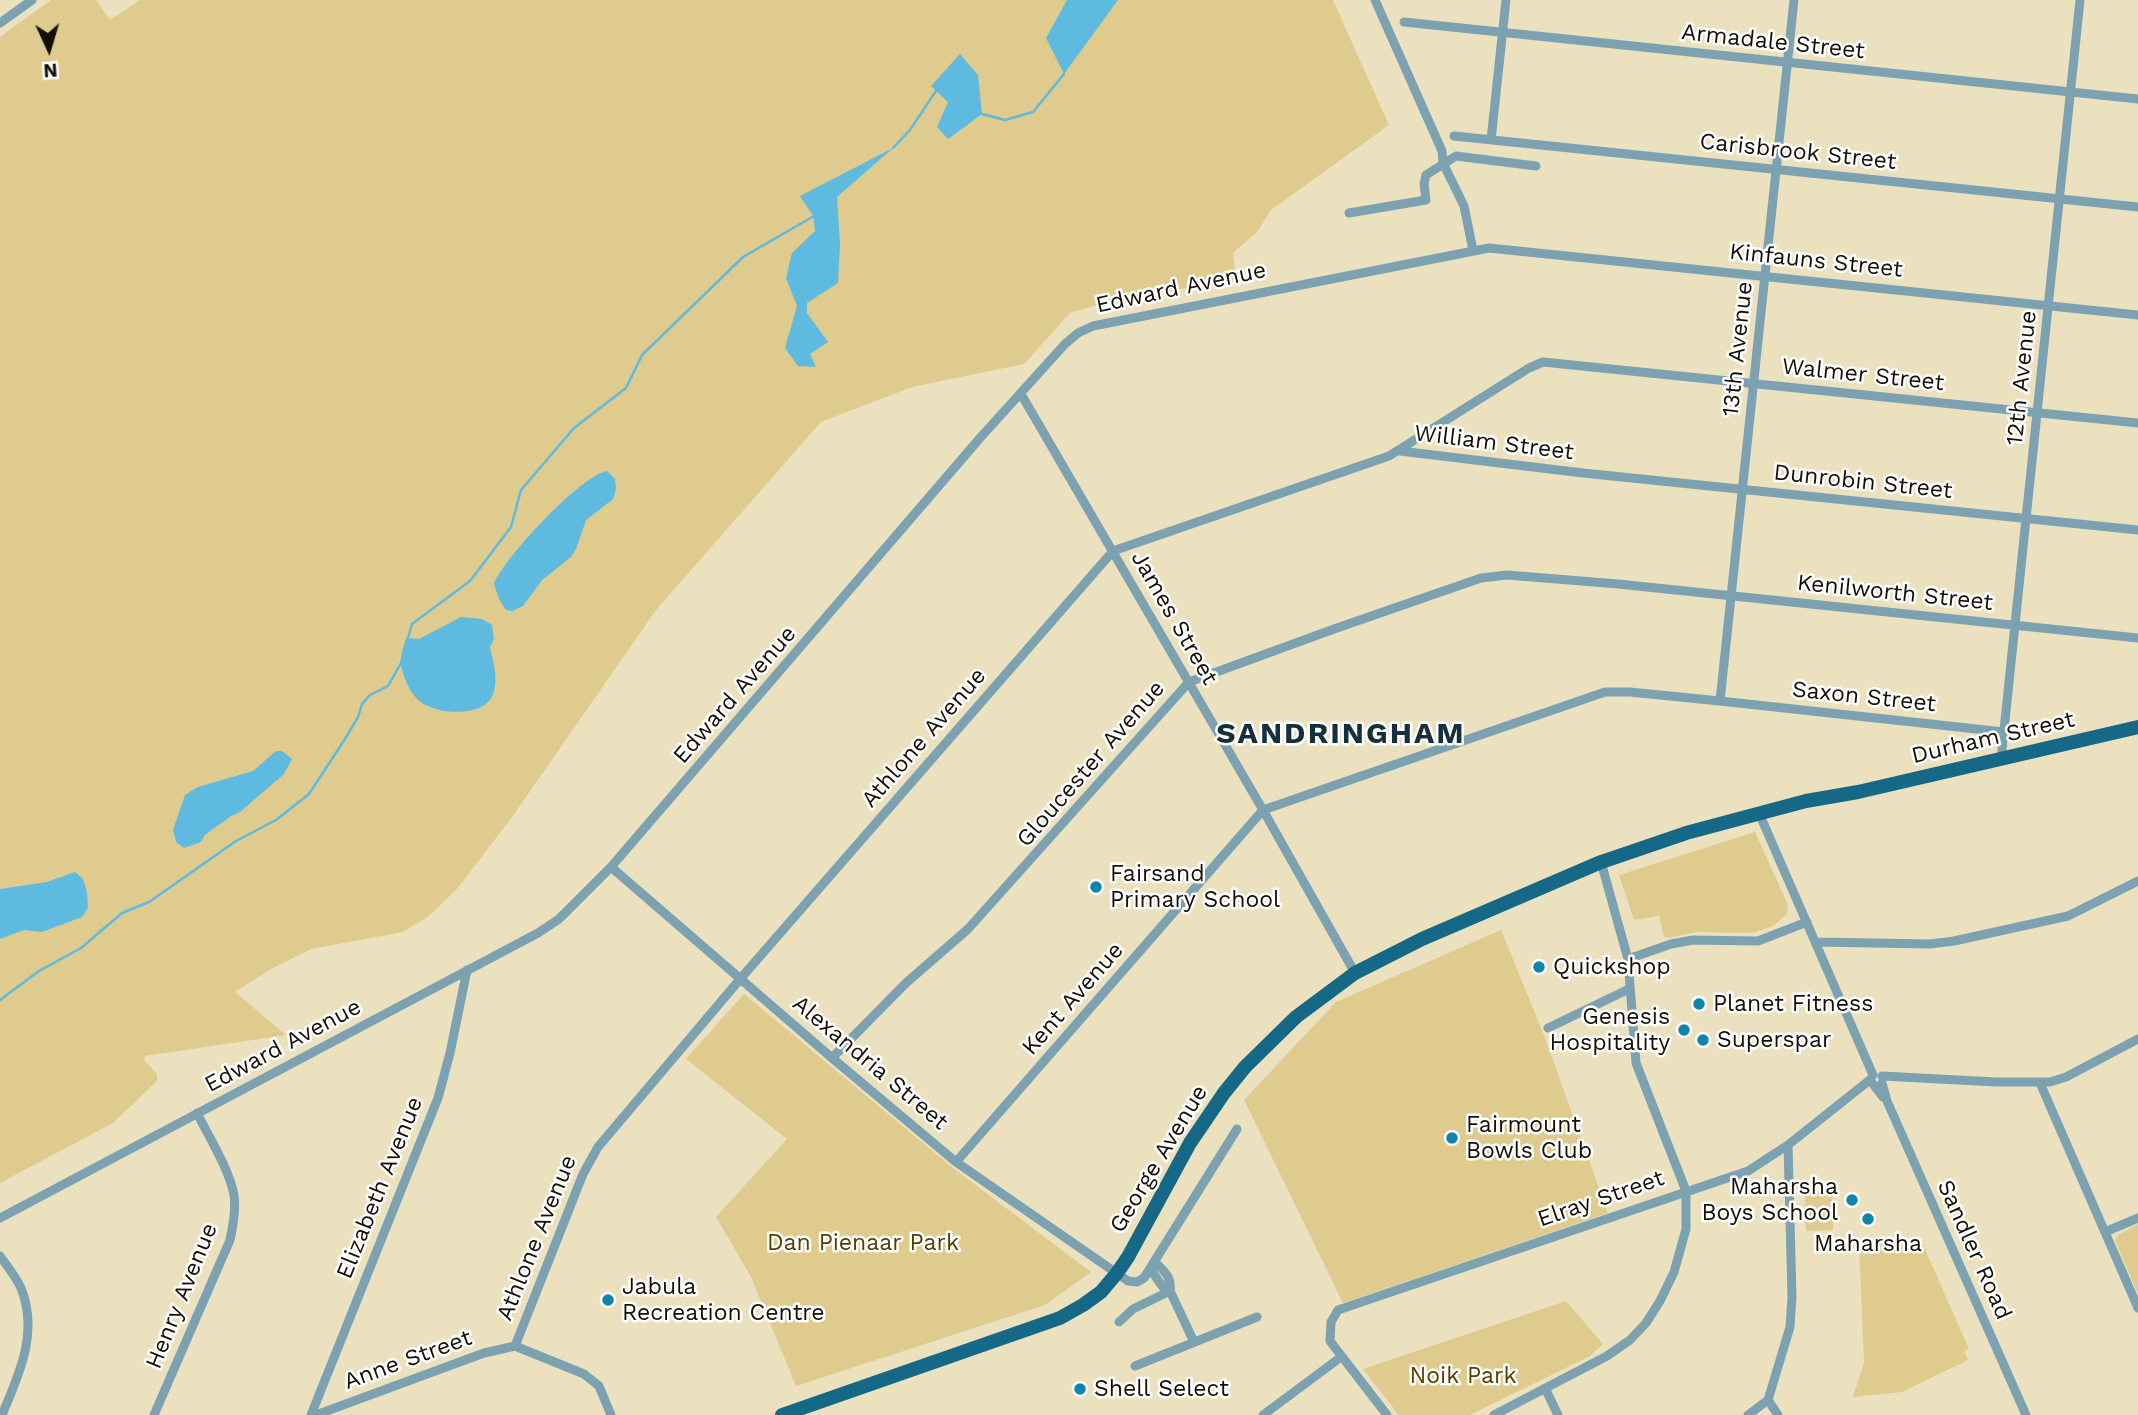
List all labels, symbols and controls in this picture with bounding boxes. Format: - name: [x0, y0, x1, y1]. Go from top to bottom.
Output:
- north arrow: [14, 14, 84, 84]
- street label: Armadale Street: [1680, 19, 1866, 65]
- text: N: [43, 58, 58, 82]
- street label: Carisbrook Street: [1698, 128, 1898, 176]
- street label: Kinfauns Street: [1728, 238, 1904, 284]
- street label: Edward Avenue: [1093, 256, 1269, 320]
- street label: 13th Avenue: [1717, 280, 1759, 418]
- street label: 12th Avenue: [2001, 309, 2043, 447]
- street label: Walmer Street: [1781, 353, 1945, 397]
- street label: William Street: [1413, 420, 1575, 466]
- street label: Dunrobin Street: [1772, 459, 1954, 505]
- street label: James Street: [1125, 546, 1223, 690]
- street label: Kenilworth Street: [1796, 569, 1994, 617]
- street label: Edward Avenue: [668, 621, 802, 769]
- street label: Athlone Avenue: [856, 663, 992, 813]
- street label: Gloucester Avenue: [1011, 675, 1171, 853]
- street label: Saxon Street: [1791, 676, 1937, 718]
- street label: Durham Street: [1909, 706, 2077, 770]
- district label: SANDRINGHAM: [1218, 716, 1464, 752]
- place label: Fairsand Primary School: [1110, 860, 1280, 914]
- marker: Fairsand Primary School: [1088, 879, 1104, 895]
- street label: Kent Avenue: [1017, 937, 1129, 1061]
- place label: Quickshop: [1553, 953, 1671, 981]
- marker: Quickshop: [1531, 959, 1547, 975]
- street label: Alexandria Street: [787, 990, 953, 1136]
- place label: Planet Fitness: [1713, 990, 1873, 1018]
- street label: Edward Avenue: [200, 993, 366, 1099]
- marker: Planet Fitness: [1691, 996, 1707, 1012]
- place label: Genesis Hospitality: [1550, 1003, 1670, 1057]
- marker: Genesis Hospitality: [1676, 1022, 1692, 1038]
- place label: Superspar: [1717, 1026, 1831, 1054]
- marker: Superspar: [1695, 1032, 1711, 1048]
- street label: George Avenue: [1104, 1080, 1214, 1238]
- street label: Elizabeth Avenue: [331, 1093, 429, 1283]
- place label: Fairmount Bowls Club: [1466, 1111, 1592, 1165]
- marker: Fairmount Bowls Club: [1444, 1130, 1460, 1146]
- street label: Athlone Avenue: [491, 1151, 583, 1325]
- street label: Elray Street: [1534, 1164, 1668, 1234]
- place label: Maharsha Boys School: [1701, 1173, 1838, 1227]
- street label: Sandler Road: [1931, 1176, 2017, 1324]
- marker: Maharsha Boys School: [1844, 1192, 1860, 1208]
- marker: Maharsha: [1860, 1211, 1876, 1227]
- street label: Henry Avenue: [140, 1219, 224, 1373]
- park label: Dan Pienaar Park: [767, 1229, 959, 1257]
- place label: Maharsha: [1814, 1230, 1922, 1258]
- place label: Jabula Recreation Centre: [622, 1273, 825, 1327]
- marker: Jabula Recreation Centre: [600, 1292, 616, 1308]
- street label: Anne Street: [340, 1324, 476, 1396]
- park label: Noik Park: [1410, 1362, 1516, 1390]
- place label: Shell Select: [1094, 1375, 1229, 1403]
- marker: Shell Select: [1072, 1381, 1088, 1397]

